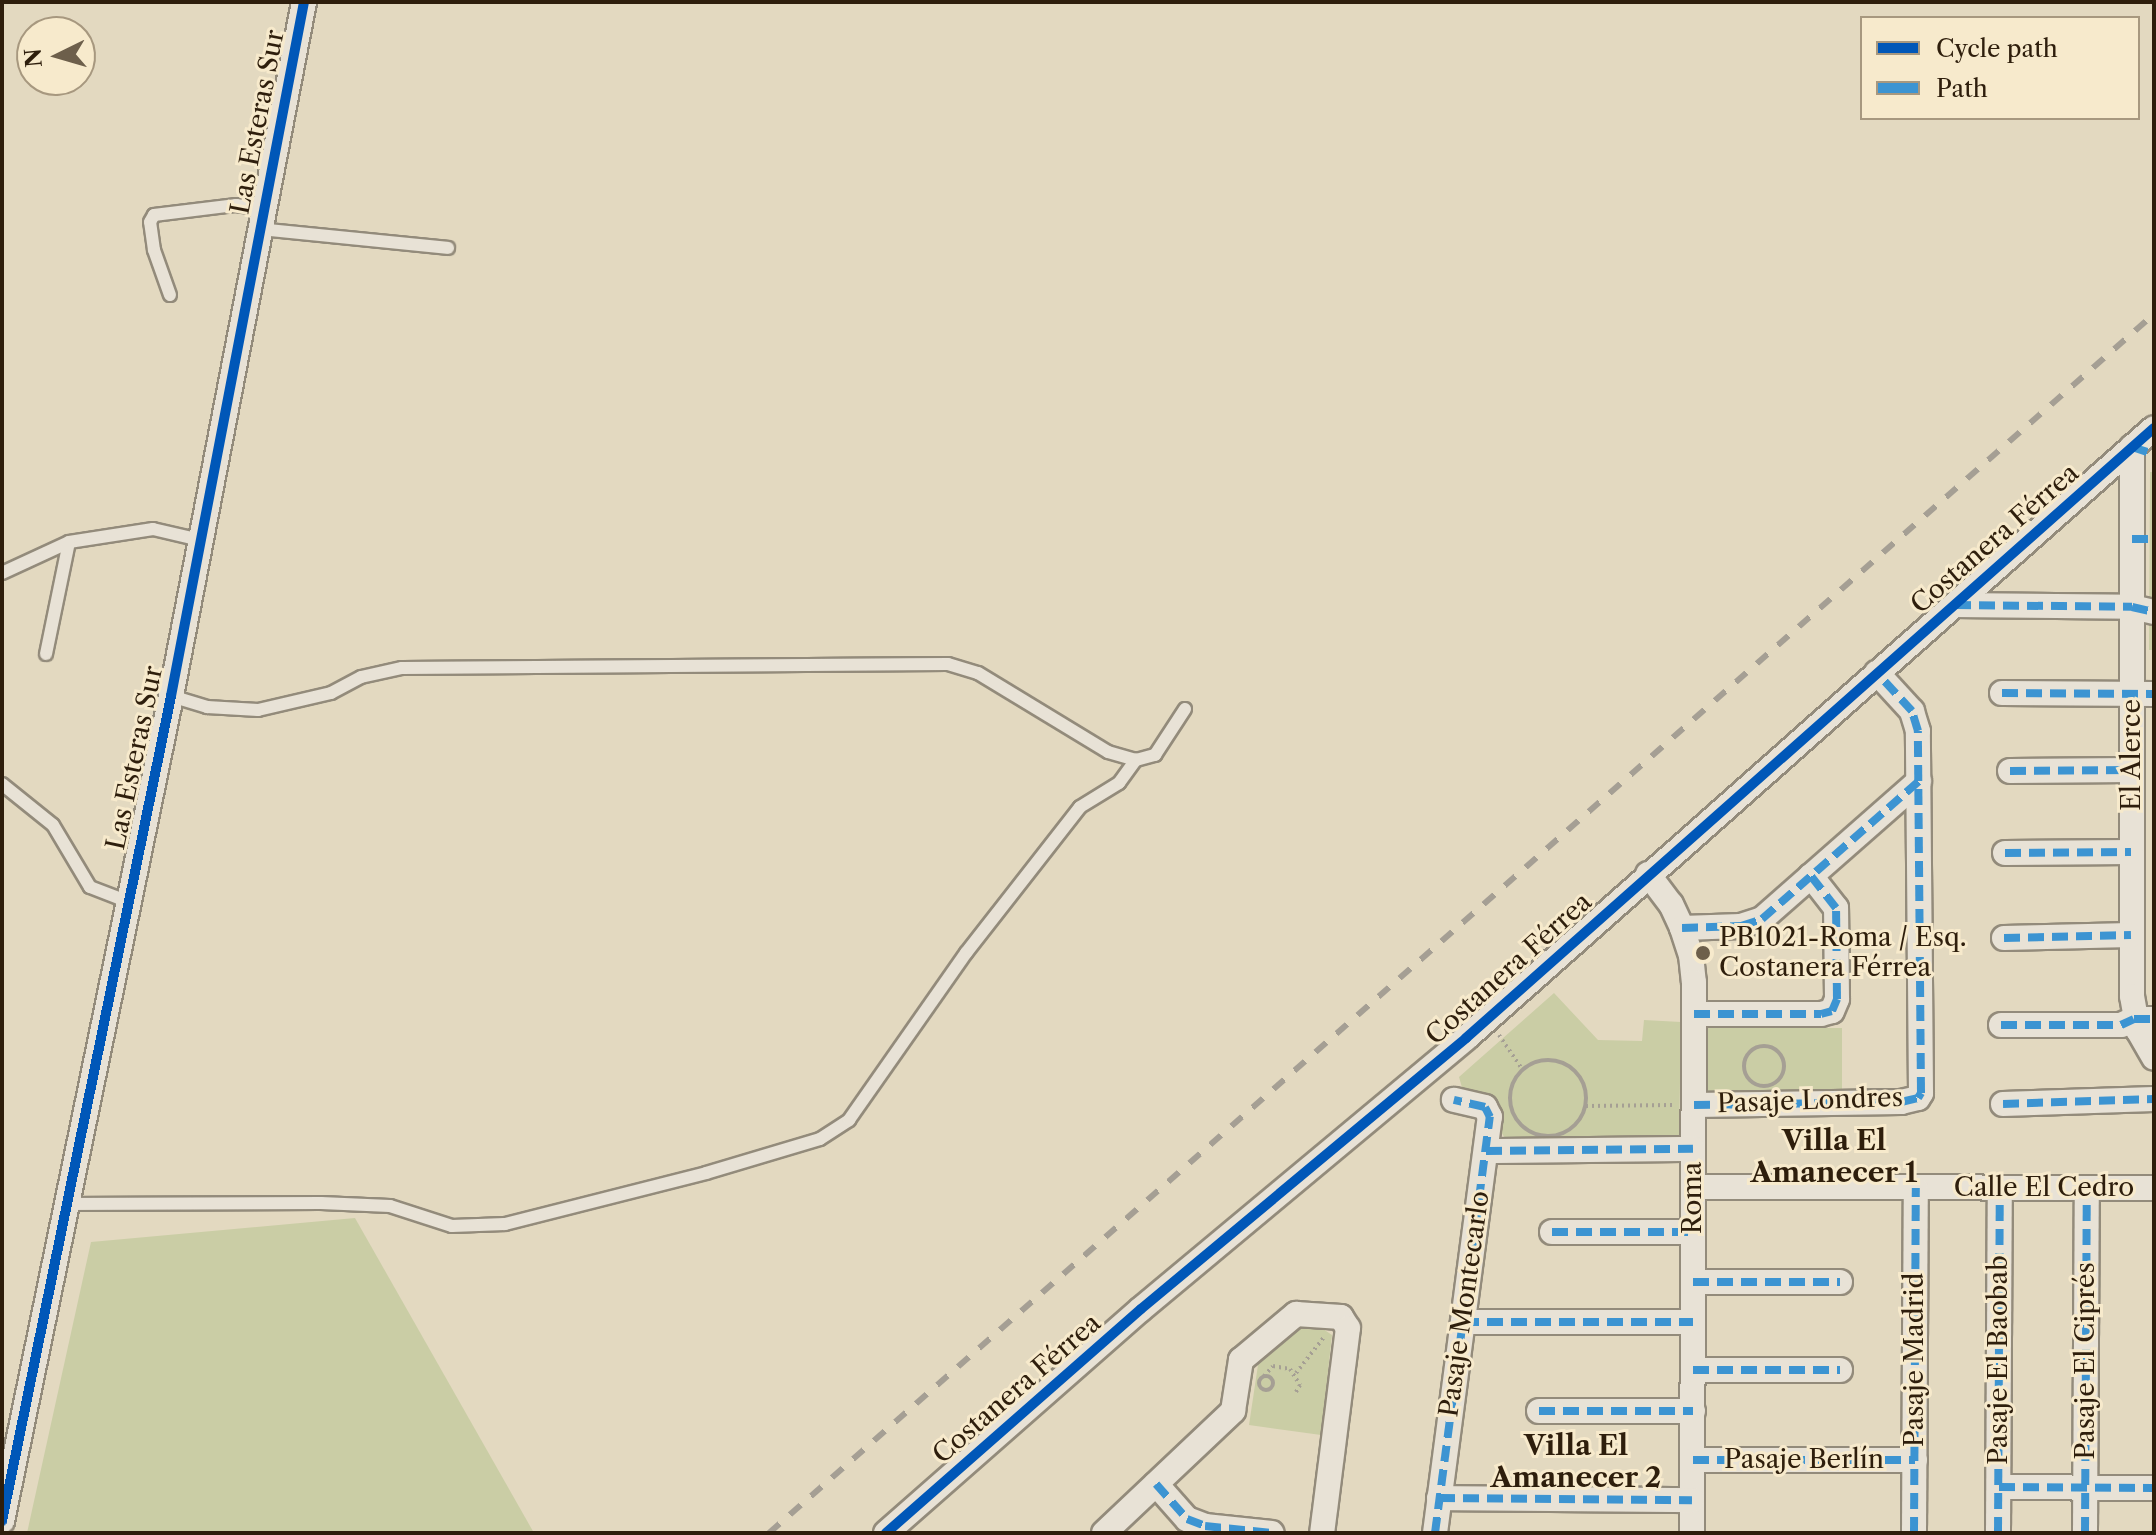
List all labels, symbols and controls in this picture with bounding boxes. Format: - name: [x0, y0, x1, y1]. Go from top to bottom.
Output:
- north arrow: [16, 16, 96, 96]
- legend: [1860, 16, 2140, 120]
- street label: Las Esteras Sur: [225, 27, 291, 217]
- text: Cycle path: [1936, 34, 2058, 63]
- text: N: [19, 47, 48, 69]
- text: Path: [1936, 74, 1988, 103]
- street label: Costanera Férrea: [1905, 457, 2085, 621]
- street label: Las Esteras Sur: [100, 663, 170, 853]
- street label: El Alerce: [2116, 699, 2148, 811]
- street label: Costanera Férrea: [1420, 886, 1598, 1052]
- place label: PB1021-Roma / Esq. Costanera Férrea: [1719, 922, 1967, 984]
- marker: PB1021-Roma / Esq. Costanera Férrea: [1694, 944, 1712, 962]
- street label: Pasaje Londres: [1717, 1082, 1903, 1120]
- district label: Villa El Amanecer 1: [1750, 1123, 1918, 1189]
- street label: Roma: [1677, 1162, 1709, 1234]
- street label: Calle El Cedro: [1954, 1172, 2134, 1204]
- street label: Pasaje Montecarlo: [1434, 1189, 1496, 1419]
- street label: Pasaje El Baobab: [1983, 1255, 2015, 1465]
- street label: Pasaje El Ciprés: [2070, 1262, 2102, 1460]
- street label: Pasaje Madrid: [1899, 1273, 1931, 1447]
- street label: Costanera Férrea: [927, 1307, 1107, 1471]
- district label: Villa El Amanecer 2: [1490, 1428, 1662, 1494]
- street label: Pasaje Berlín: [1724, 1444, 1884, 1476]

